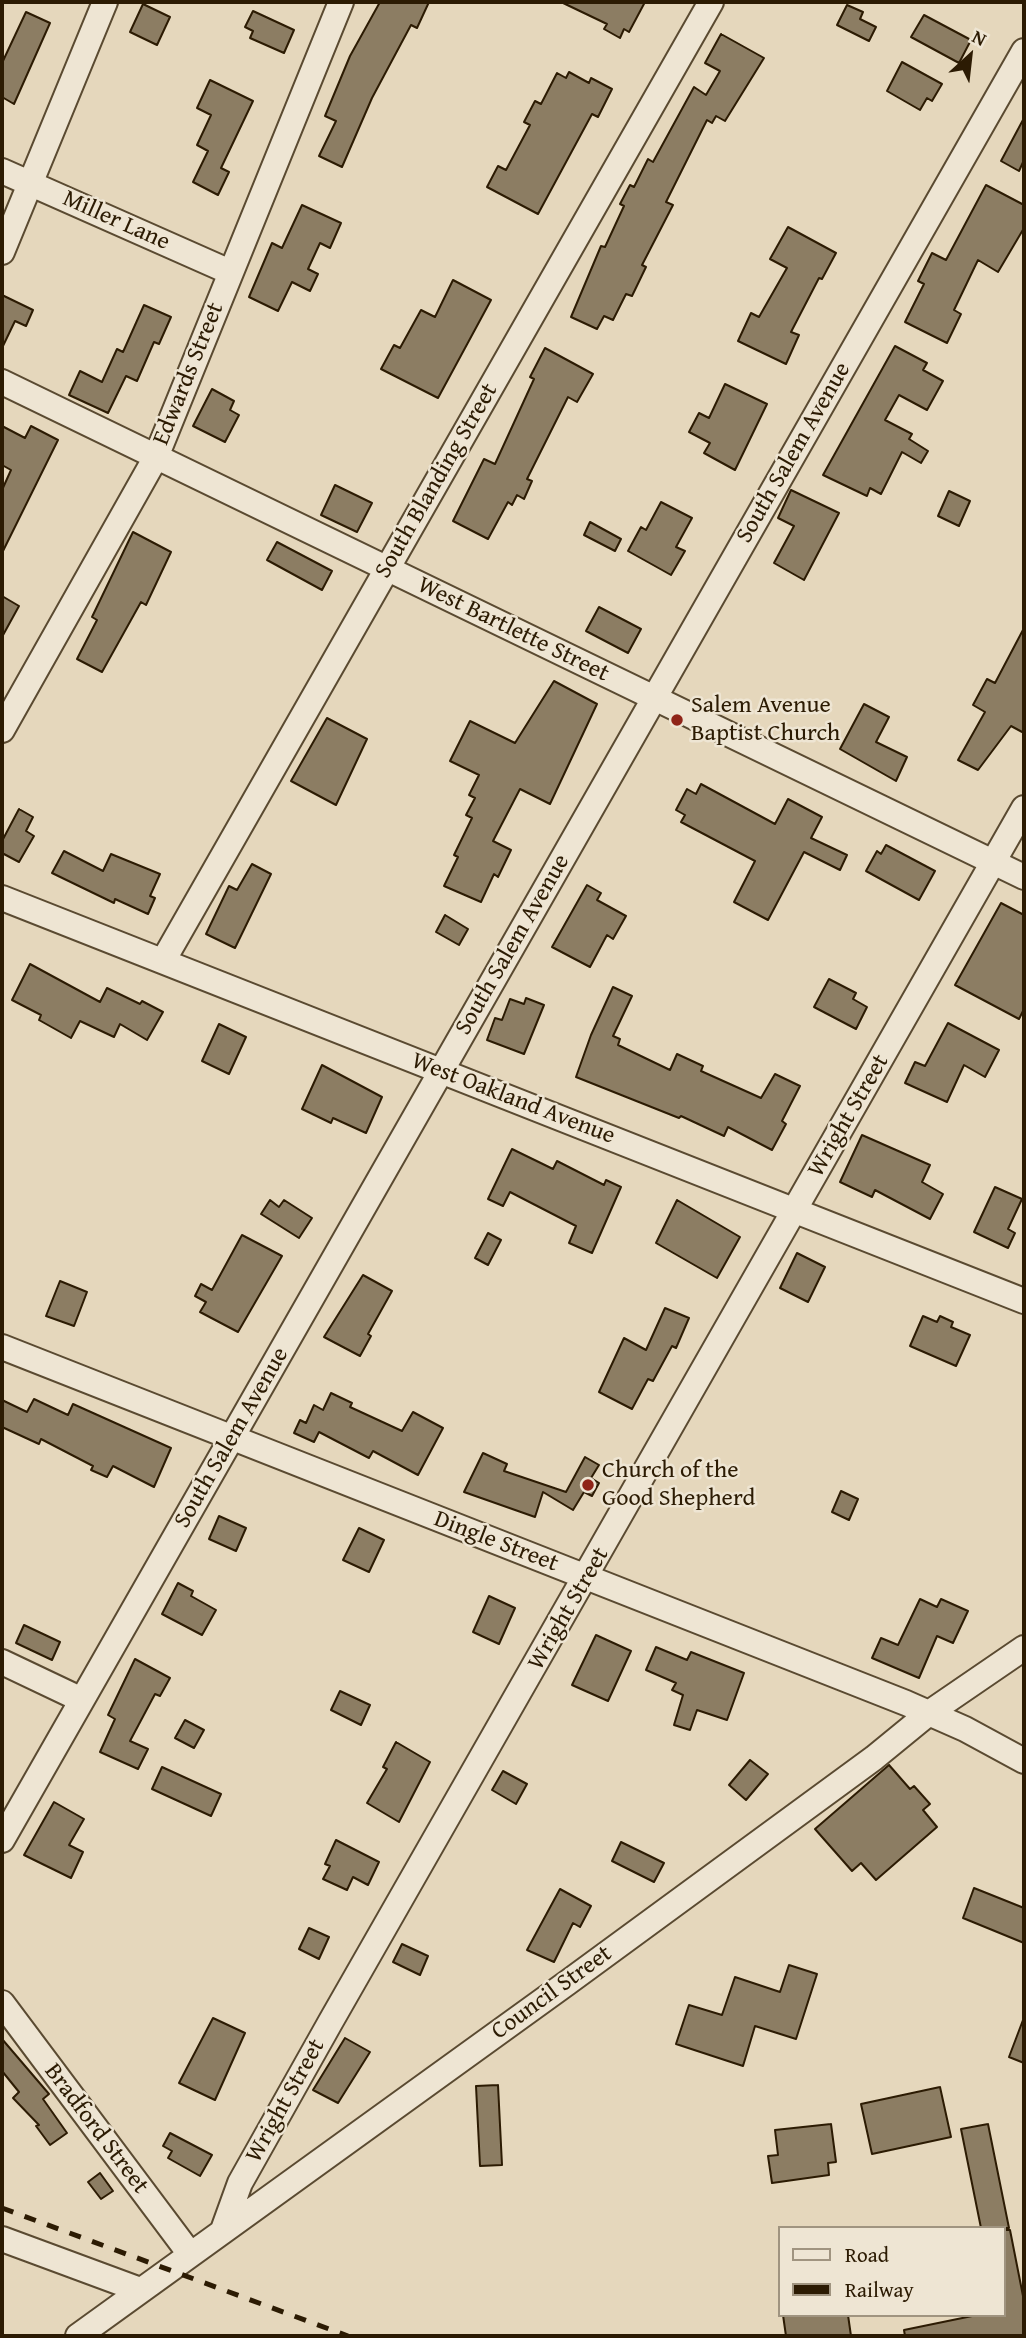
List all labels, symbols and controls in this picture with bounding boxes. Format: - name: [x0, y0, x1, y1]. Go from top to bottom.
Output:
- north arrow: [935, 21, 1005, 91]
- text: N: [968, 22, 992, 53]
- street label: Miller Lane: [58, 185, 174, 257]
- street label: Edwards Street: [147, 299, 231, 449]
- street label: South Salem Avenue: [731, 358, 857, 548]
- street label: South Blanding Street: [369, 378, 505, 584]
- street label: West Bartlette Street: [413, 571, 613, 689]
- place label: Salem Avenue Baptist Church: [691, 692, 840, 748]
- marker: Salem Avenue Baptist Church: [669, 712, 685, 728]
- street label: South Salem Avenue: [450, 850, 576, 1040]
- street label: West Oakland Avenue: [407, 1047, 619, 1151]
- street label: Wright Street: [802, 1050, 896, 1182]
- street label: South Salem Avenue: [169, 1343, 295, 1533]
- place label: Church of the Good Shepherd: [602, 1457, 755, 1513]
- marker: Church of the Good Shepherd: [580, 1477, 596, 1493]
- street label: Dingle Street: [430, 1505, 562, 1579]
- street label: Wright Street: [522, 1543, 616, 1675]
- street label: Council Street: [486, 1940, 618, 2046]
- street label: Wright Street: [240, 2034, 332, 2168]
- street label: Bradford Street: [38, 2058, 154, 2200]
- legend: [778, 2226, 1005, 2317]
- text: Road: [845, 2239, 889, 2270]
- text: Railway: [845, 2274, 914, 2305]

